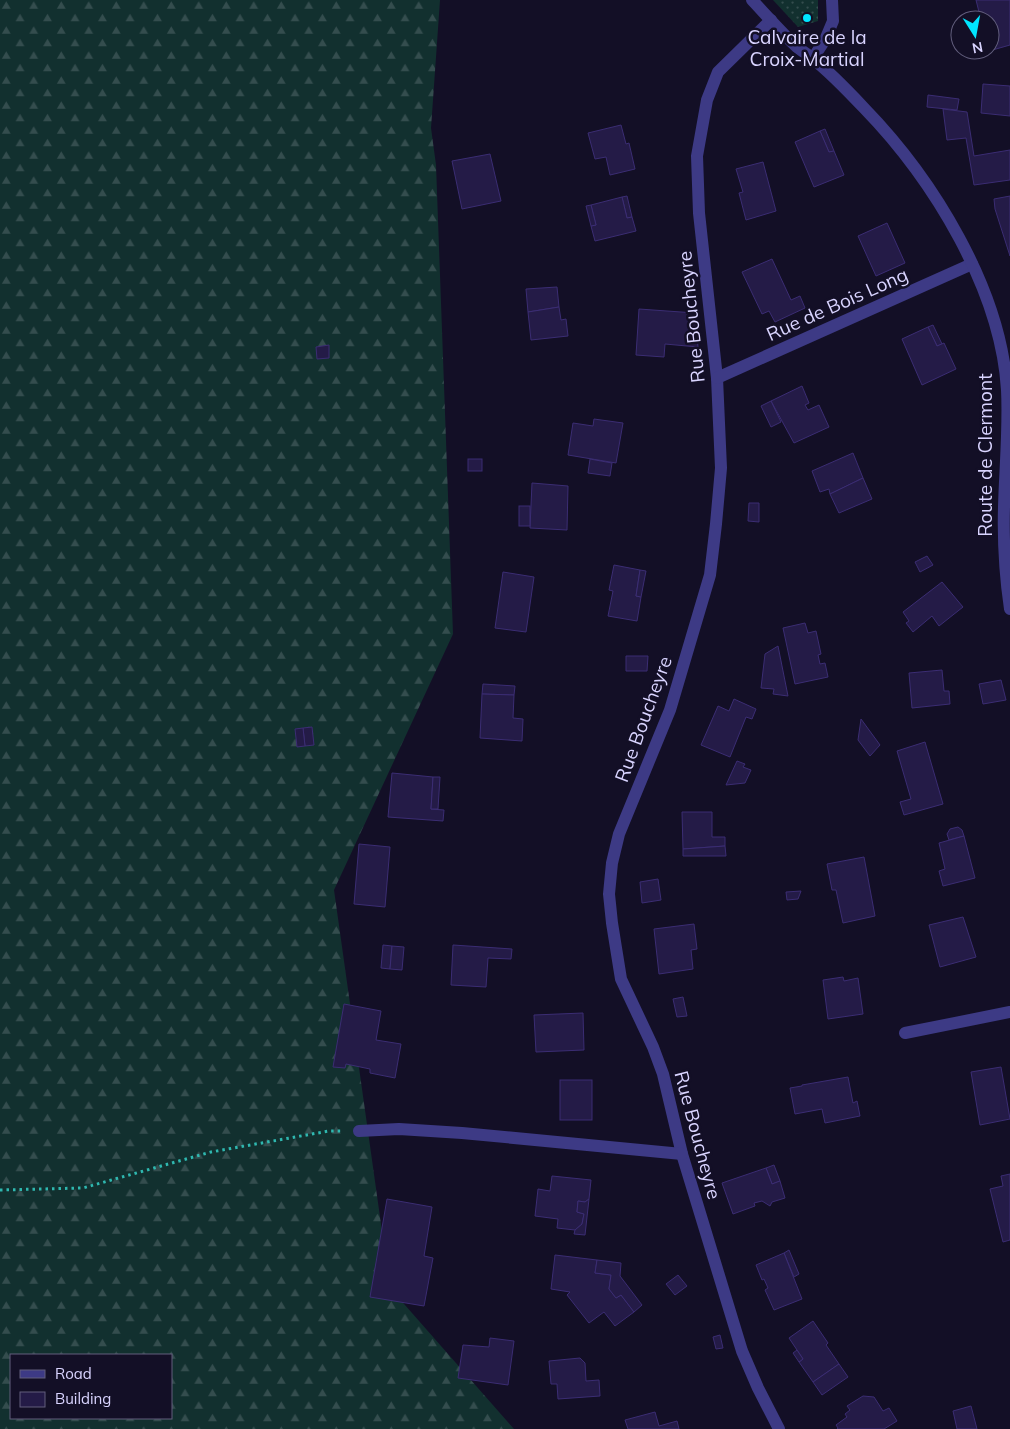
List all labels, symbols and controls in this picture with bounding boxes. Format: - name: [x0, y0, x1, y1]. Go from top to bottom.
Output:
- north arrow: [950, 10, 1000, 60]
- marker: Calvaire de la Croix-Martial: [801, 12, 813, 24]
- place label: Calvaire de la Croix-Martial: [747, 25, 867, 71]
- text: N: [971, 38, 984, 58]
- street label: Rue Boucheyre: [672, 250, 710, 384]
- street label: Rue de Bois Long: [762, 262, 912, 346]
- street label: Route de Clermont: [973, 373, 997, 537]
- street label: Rue Boucheyre: [609, 653, 677, 785]
- street label: Rue Boucheyre: [669, 1068, 727, 1202]
- legend: [10, 1354, 172, 1419]
- text: Road: [55, 1364, 92, 1383]
- text: Building: [55, 1389, 111, 1408]

